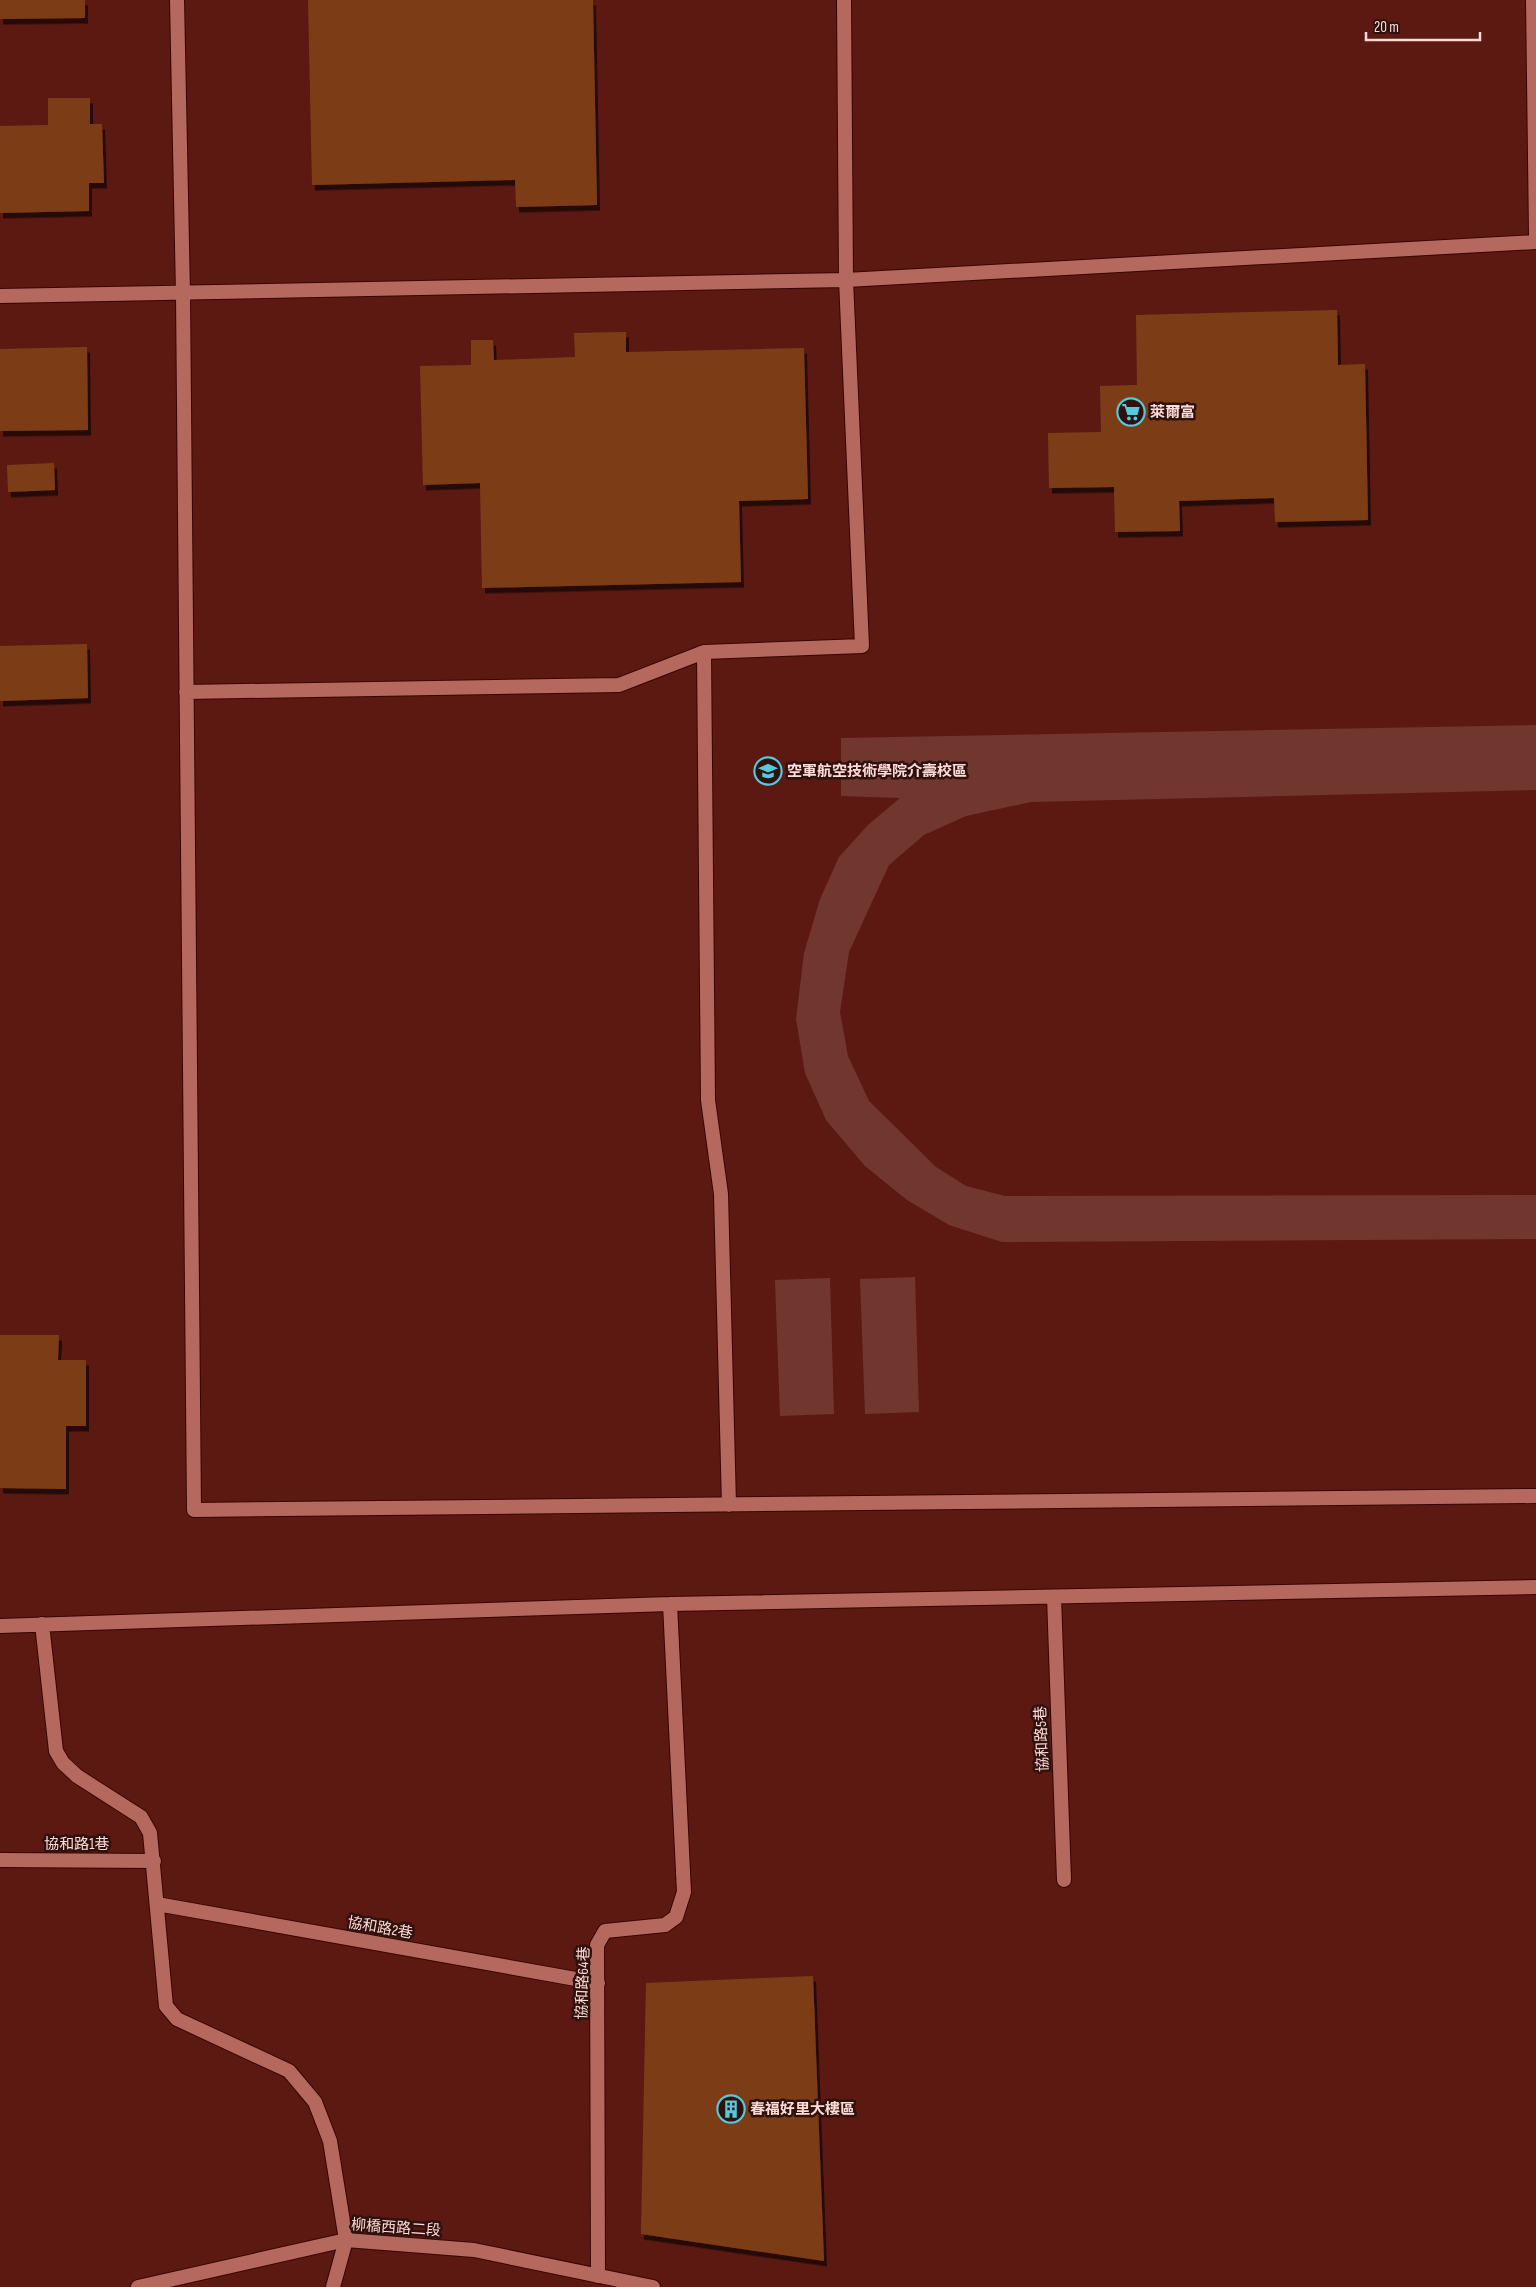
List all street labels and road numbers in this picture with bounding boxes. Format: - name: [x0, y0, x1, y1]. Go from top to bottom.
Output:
- street label: 協和路5巷: [1031, 1706, 1053, 1772]
- street label: 協和路1巷: [44, 1835, 110, 1854]
- street label: 協和路2巷: [346, 1913, 414, 1943]
- street label: 協和路64巷: [572, 1946, 594, 2020]
- street label: 柳橋西路二段: [350, 2215, 442, 2241]

